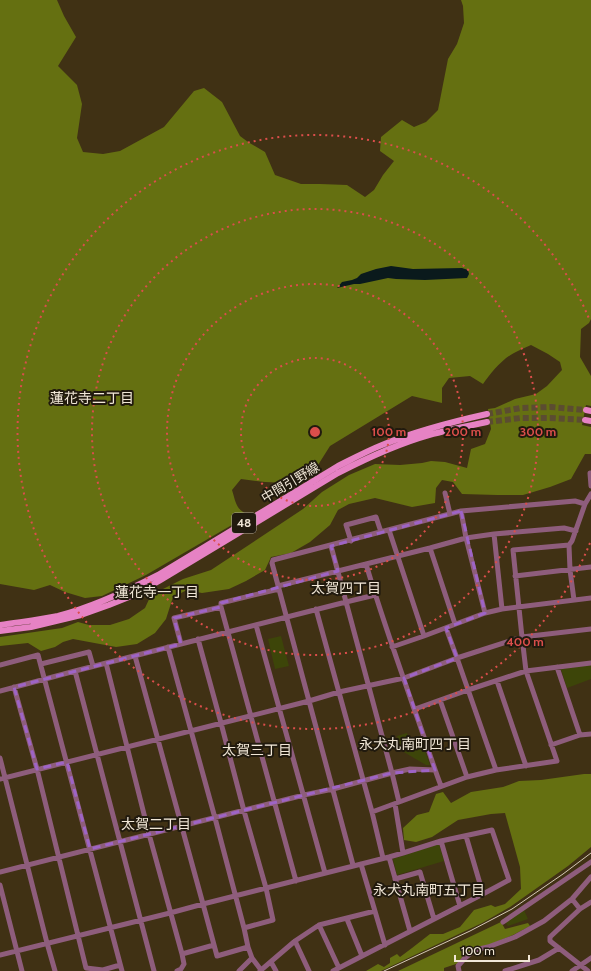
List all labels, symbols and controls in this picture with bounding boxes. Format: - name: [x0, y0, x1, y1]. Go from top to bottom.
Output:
- district label: 蓮花寺二丁目: [50, 389, 134, 407]
- text: 100 m: [372, 424, 406, 439]
- text: 200 m: [445, 424, 481, 439]
- text: 300 m: [520, 424, 556, 439]
- centre of rings: [308, 425, 322, 439]
- street label: 中間引野線: [258, 458, 322, 506]
- road number: 48: [232, 513, 256, 533]
- district label: 太賀四丁目: [311, 579, 381, 597]
- district label: 蓮花寺一丁目: [115, 583, 199, 601]
- text: 400 m: [506, 634, 544, 649]
- district label: 永犬丸南町四丁目: [359, 735, 471, 753]
- district label: 太賀三丁目: [222, 741, 292, 759]
- district label: 太賀二丁目: [121, 815, 191, 833]
- district label: 永犬丸南町五丁目: [373, 881, 485, 899]
- scale bar: [455, 937, 529, 963]
- text: 100 m: [461, 943, 495, 958]

